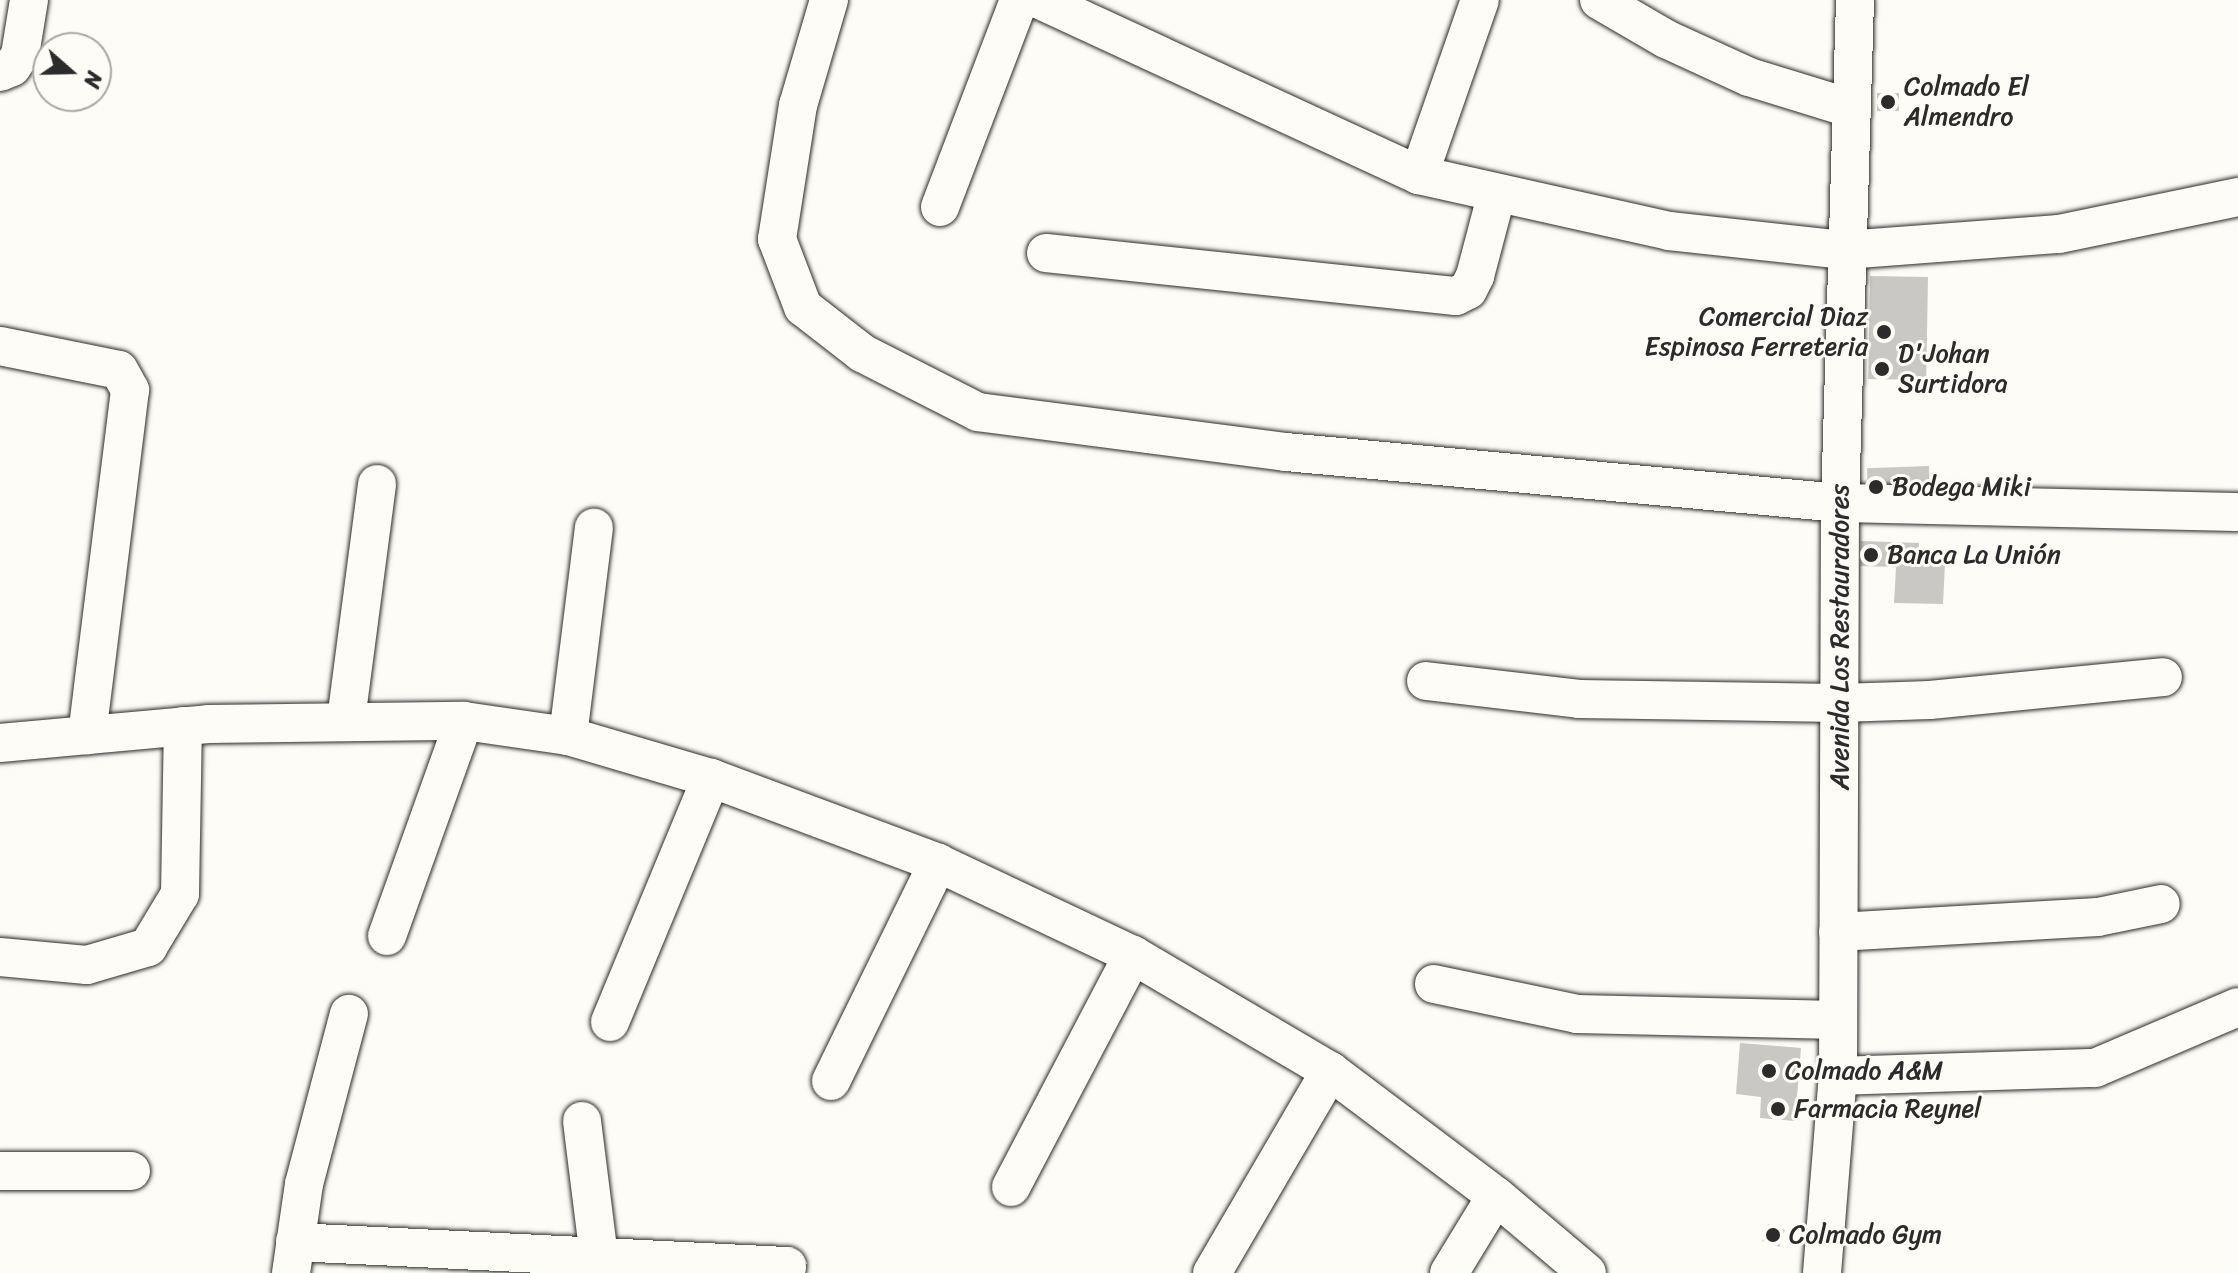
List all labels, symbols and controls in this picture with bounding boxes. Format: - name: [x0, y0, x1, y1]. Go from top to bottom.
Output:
- north arrow: [32, 32, 112, 112]
- text: N: [72, 66, 114, 94]
- place label: Colmado El Almendro: [1904, 71, 2029, 132]
- marker: Colmado El Almendro: [1879, 93, 1897, 111]
- place label: Comercial Diaz Espinosa Ferreteria: [1645, 301, 1868, 362]
- marker: Comercial Diaz Espinosa Ferreteria: [1875, 323, 1893, 341]
- place label: D'Johan Surtidora: [1898, 338, 2008, 400]
- marker: D'Johan Surtidora: [1873, 360, 1891, 378]
- place label: Bodega Miki: [1892, 471, 2031, 503]
- marker: Bodega Miki: [1867, 478, 1885, 496]
- street label: Avenida Los Restauradores: [1824, 484, 1856, 790]
- place label: Banca La Unión: [1887, 539, 2061, 571]
- marker: Banca La Unión: [1862, 546, 1880, 564]
- place label: Colmado A&M: [1785, 1055, 1943, 1087]
- marker: Colmado A&M: [1760, 1062, 1778, 1080]
- place label: Farmacia Reynel: [1794, 1093, 1982, 1125]
- marker: Farmacia Reynel: [1769, 1100, 1787, 1118]
- place label: Colmado Gym: [1789, 1219, 1942, 1251]
- marker: Colmado Gym: [1764, 1226, 1782, 1244]

